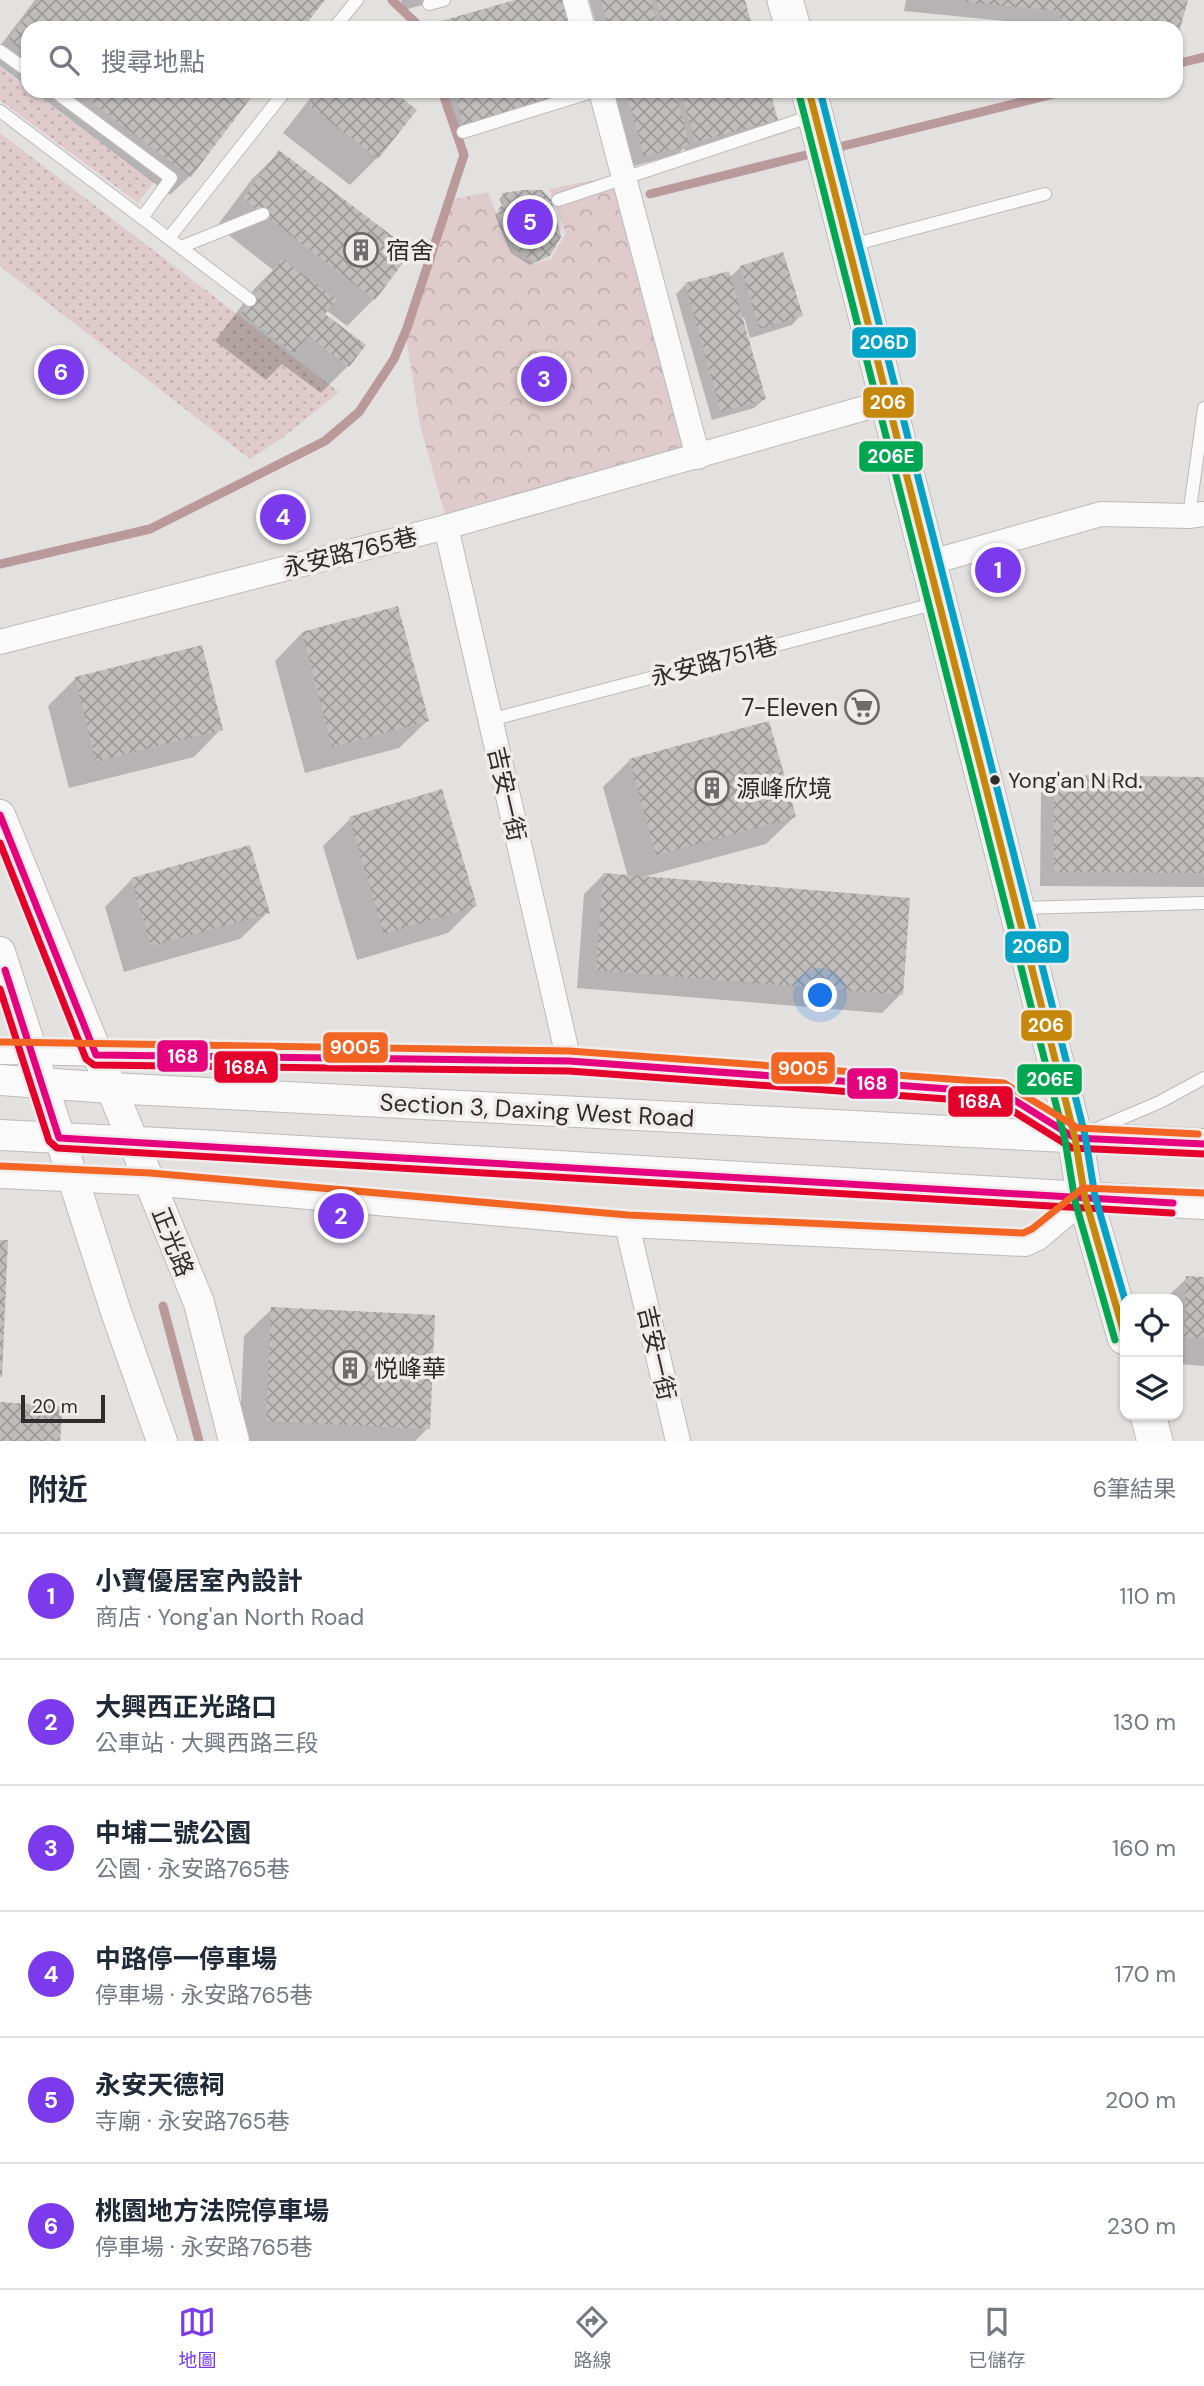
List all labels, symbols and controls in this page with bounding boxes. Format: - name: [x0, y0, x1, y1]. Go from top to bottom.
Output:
- search box: [21, 21, 1183, 98]
- icon: search: [45, 41, 83, 79]
- text: 搜尋地點: [101, 45, 205, 79]
- pin: 5: [507, 196, 553, 248]
- building icon: 宿舍: [342, 231, 380, 269]
- place label: 宿舍: [386, 235, 434, 266]
- line badge: 206D: [851, 326, 917, 359]
- text: 206D: [859, 330, 909, 355]
- pin: 6: [38, 346, 84, 398]
- pin: 3: [521, 353, 567, 405]
- line badge: 206: [862, 386, 915, 419]
- text: 206: [870, 390, 906, 415]
- line badge: 206E: [858, 440, 924, 473]
- text: 206E: [867, 444, 915, 469]
- pin: 4: [260, 491, 306, 543]
- street label: 永安路765巷: [280, 520, 420, 584]
- pin: 1: [975, 544, 1021, 596]
- street label: 永安路751巷: [647, 629, 781, 693]
- supermarket icon: 7-Eleven: [843, 688, 881, 726]
- place label: 7-Eleven: [741, 692, 838, 723]
- street label: 吉安一街: [481, 744, 533, 844]
- place label: Yong'an N Rd.: [1008, 766, 1142, 795]
- building icon: 源峰欣境: [693, 769, 731, 807]
- place label: 源峰欣境: [736, 773, 832, 804]
- marker: Yong'an N Rd.: [988, 773, 1002, 787]
- line badge: 206D: [1004, 930, 1070, 964]
- text: 206D: [1012, 934, 1062, 959]
- your location: [803, 978, 837, 1012]
- line badge: 206: [1020, 1009, 1073, 1042]
- text: 206: [1028, 1013, 1064, 1038]
- line badge: 9005: [322, 1031, 389, 1064]
- text: 9005: [330, 1035, 380, 1060]
- line badge: 168: [156, 1039, 209, 1073]
- text: 168: [168, 1044, 199, 1069]
- line badge: 168A: [213, 1050, 279, 1084]
- line badge: 9005: [770, 1051, 836, 1085]
- text: 168A: [224, 1055, 269, 1080]
- text: 9005: [778, 1056, 828, 1081]
- line badge: 206E: [1016, 1063, 1083, 1096]
- line badge: 168: [846, 1067, 899, 1100]
- text: 206E: [1026, 1067, 1074, 1092]
- text: 168: [857, 1071, 888, 1096]
- line badge: 168A: [947, 1085, 1014, 1118]
- street label: Section 3, Daxing West Road: [379, 1086, 695, 1134]
- text: 168A: [958, 1089, 1003, 1114]
- pin: 2: [318, 1190, 364, 1242]
- street label: 正光路: [145, 1203, 201, 1281]
- map controls: [1120, 1294, 1183, 1420]
- button: locate: [1120, 1294, 1183, 1357]
- street label: 吉安一街: [631, 1303, 683, 1403]
- building icon: 悦峰華: [331, 1349, 369, 1387]
- place label: 悦峰華: [374, 1353, 446, 1384]
- button: layers: [1120, 1357, 1183, 1420]
- scale bar: [21, 1392, 105, 1424]
- text: 20 m: [32, 1394, 78, 1419]
- text: 附近: [28, 1470, 88, 1509]
- text: 6筆結果: [1093, 1474, 1176, 1504]
- text: 小寶優居室內設計: [95, 1564, 303, 1598]
- text: 1: [47, 1581, 55, 1611]
- text: 110 m: [1119, 1581, 1176, 1611]
- text: 商店 · Yong'an North Road: [95, 1602, 364, 1632]
- text: 大興西正光路口: [95, 1690, 277, 1724]
- text: 2: [44, 1707, 58, 1737]
- text: 130 m: [1113, 1707, 1176, 1737]
- text: 公車站 · 大興西路三段: [95, 1728, 319, 1758]
- text: 中埔二號公園: [95, 1816, 251, 1850]
- text: 3: [44, 1833, 58, 1863]
- text: 160 m: [1112, 1833, 1176, 1863]
- text: 公園 · 永安路765巷: [95, 1854, 290, 1884]
- text: 中路停一停車場: [95, 1942, 277, 1976]
- text: 4: [44, 1959, 58, 1989]
- text: 170 m: [1115, 1959, 1176, 1989]
- text: 停車場 · 永安路765巷: [95, 1980, 313, 2010]
- text: 永安天德祠: [95, 2068, 225, 2102]
- text: 5: [44, 2085, 58, 2115]
- text: 200 m: [1105, 2085, 1176, 2115]
- text: 寺廟 · 永安路765巷: [95, 2106, 290, 2136]
- text: 桃園地方法院停車場: [95, 2194, 329, 2228]
- text: 6: [44, 2211, 58, 2241]
- text: 230 m: [1107, 2211, 1176, 2241]
- text: 停車場 · 永安路765巷: [95, 2232, 313, 2262]
- tab: 地圖: [178, 2303, 217, 2373]
- tab: 路線: [573, 2303, 612, 2373]
- tab: 已儲存: [968, 2303, 1026, 2373]

